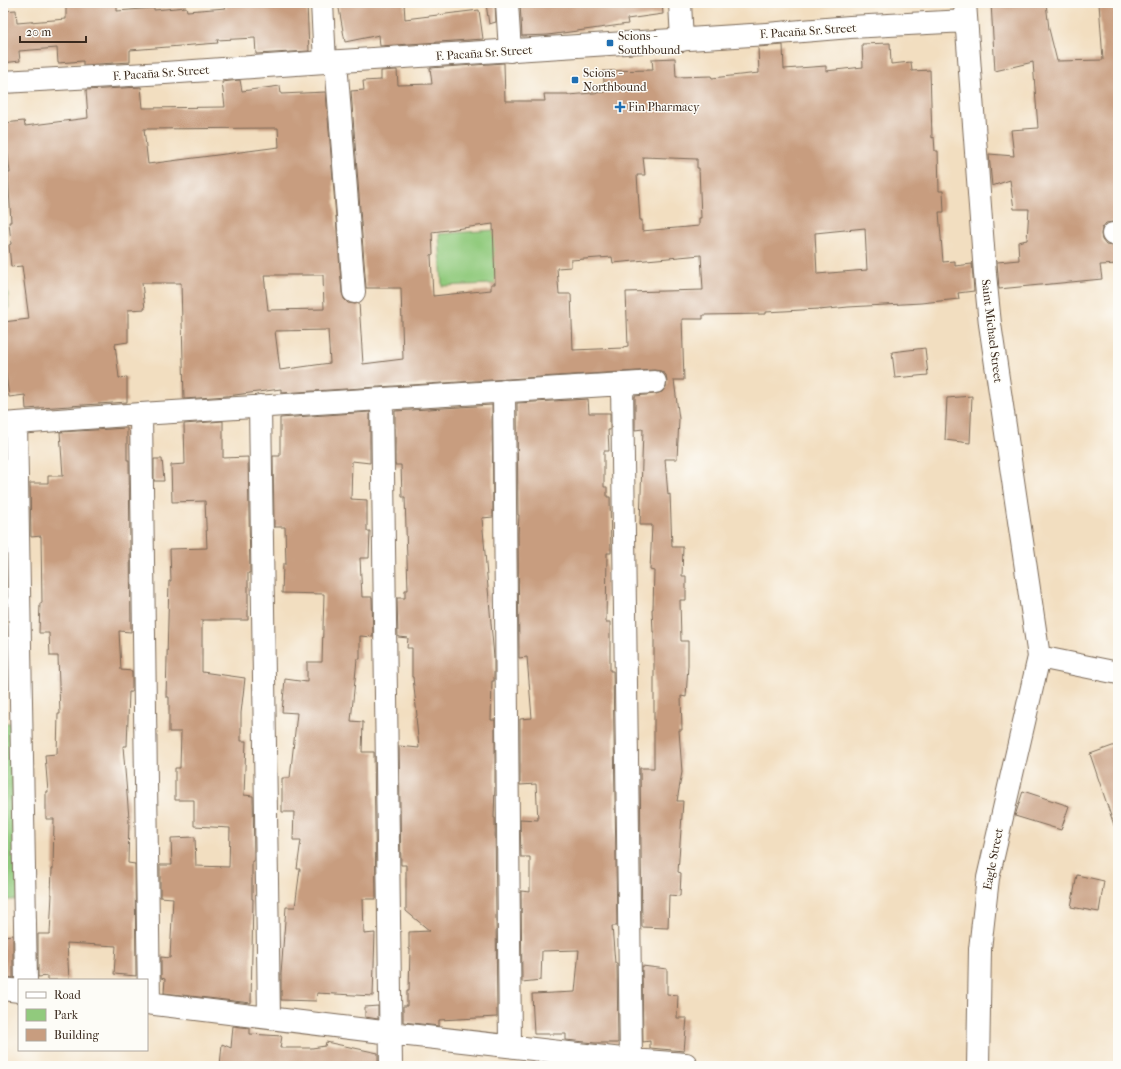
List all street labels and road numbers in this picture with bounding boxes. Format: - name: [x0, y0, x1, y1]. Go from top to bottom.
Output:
- street label: F. Pacaña Sr. Street: [759, 21, 858, 41]
- street label: F. Pacaña Sr. Street: [435, 43, 534, 63]
- street label: F. Pacaña Sr. Street: [112, 63, 211, 83]
- street label: Saint Michael Street: [979, 278, 1005, 384]
- street label: Eagle Street: [980, 826, 1006, 891]

